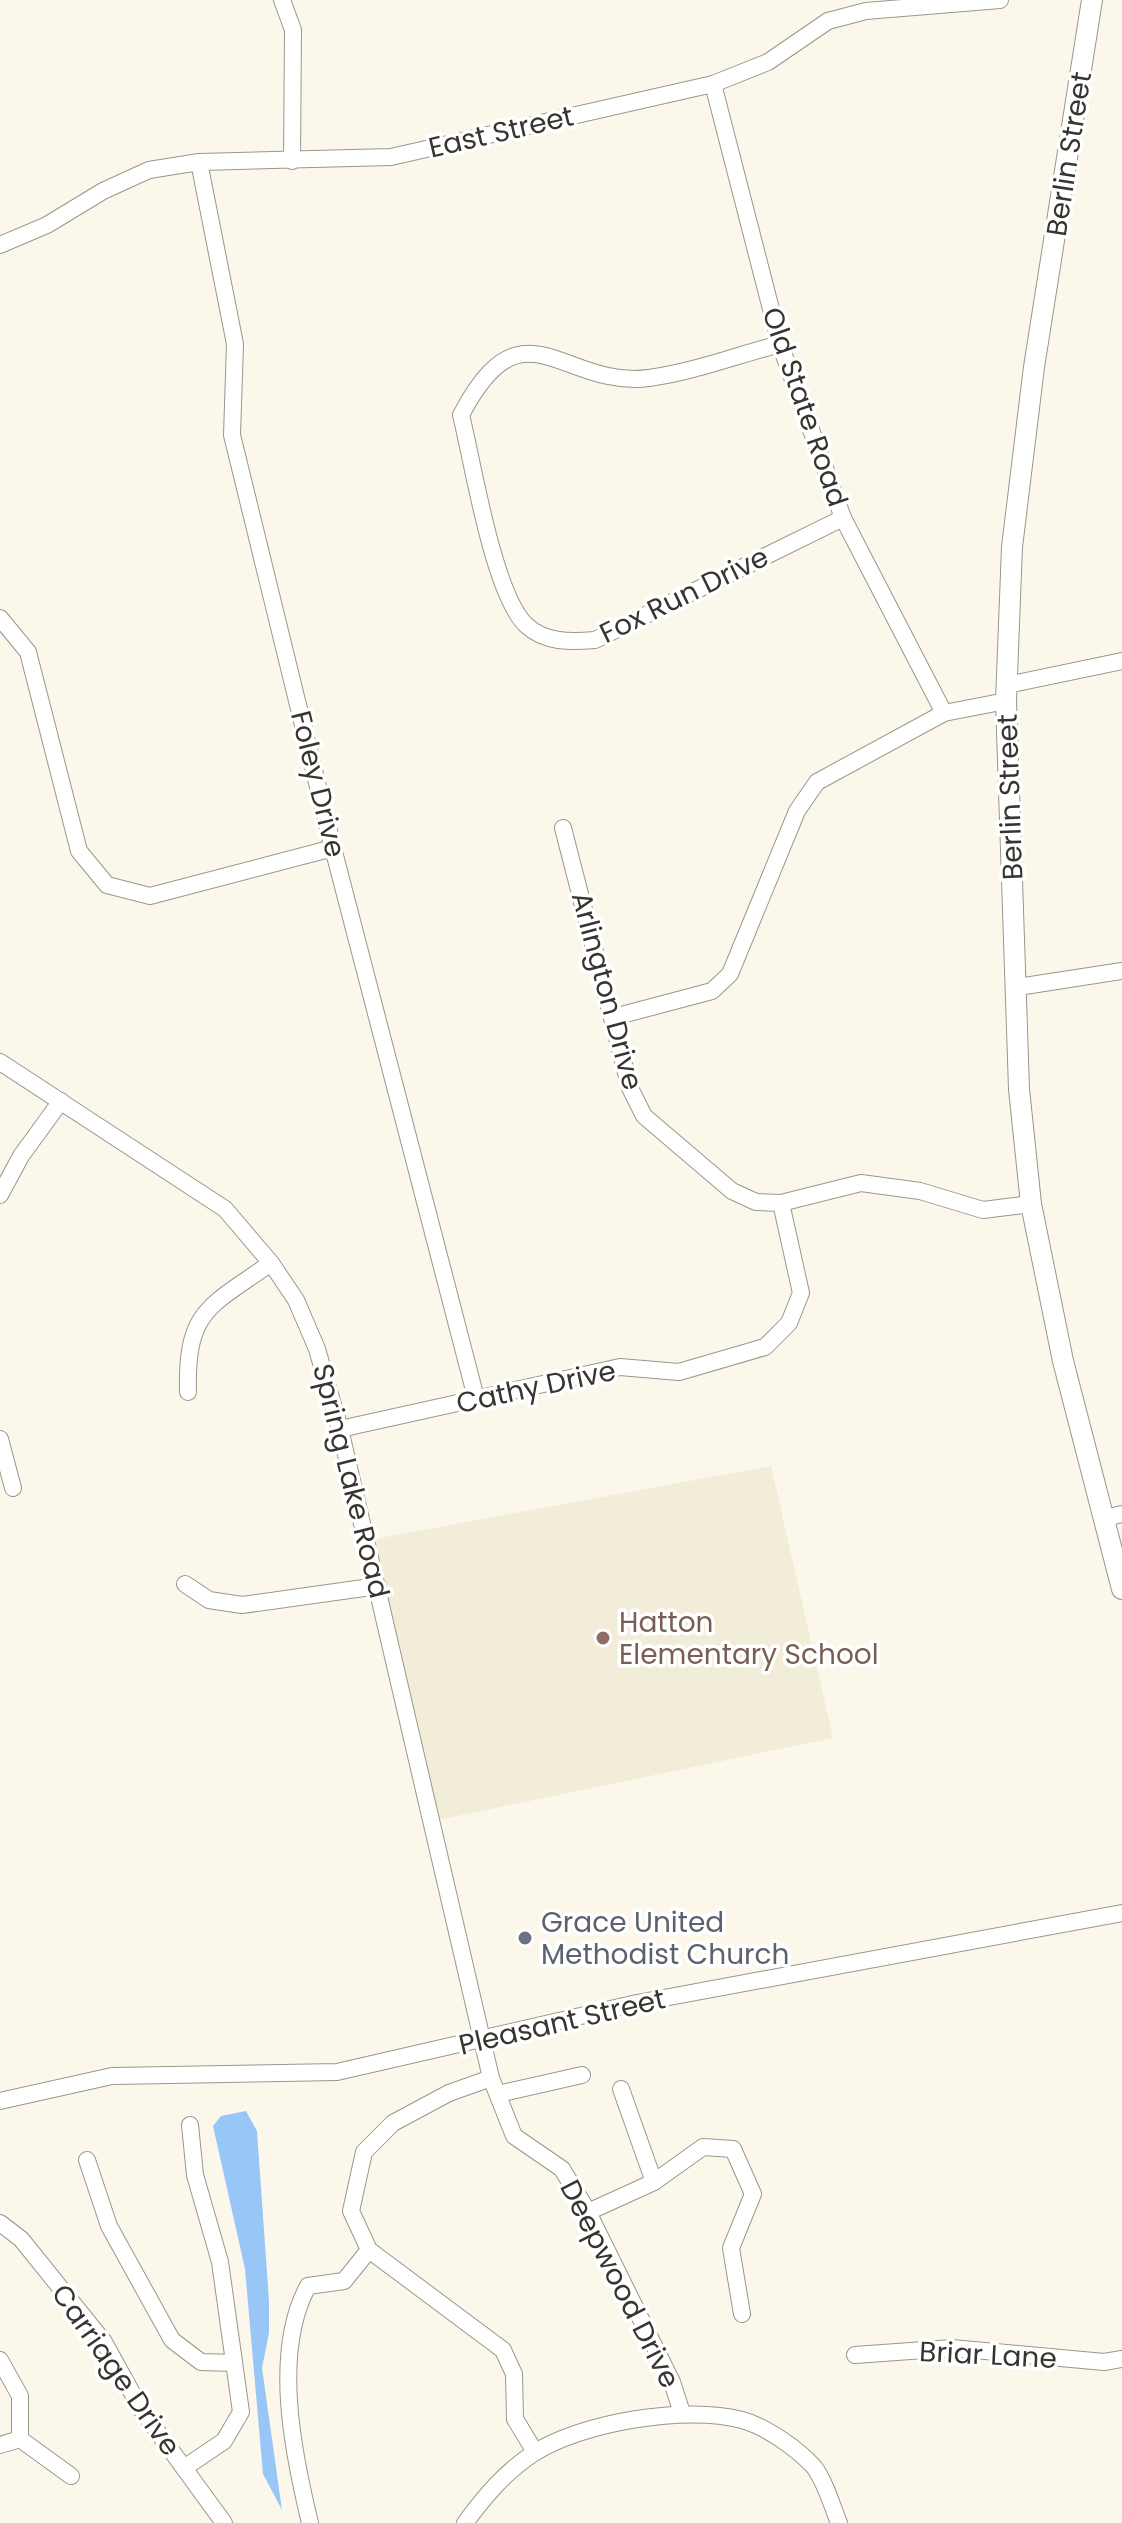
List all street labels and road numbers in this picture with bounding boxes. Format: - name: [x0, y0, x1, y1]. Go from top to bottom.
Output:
- street label: Berlin Street: [1037, 69, 1101, 239]
- street label: East Street: [425, 96, 577, 168]
- street label: Old State Road: [753, 302, 857, 512]
- street label: Fox Run Drive: [593, 537, 775, 653]
- street label: Foley Drive: [281, 707, 355, 861]
- street label: Berlin Street: [988, 713, 1032, 881]
- street label: Arlington Drive: [562, 888, 652, 1094]
- street label: Cathy Drive: [453, 1351, 619, 1423]
- street label: Spring Lake Road: [303, 1360, 399, 1602]
- street label: Pleasant Street: [455, 1979, 669, 2065]
- street label: Deepwood Drive: [551, 2173, 689, 2395]
- street label: Carriage Drive: [42, 2276, 190, 2464]
- street label: Briar Lane: [918, 2332, 1058, 2378]

